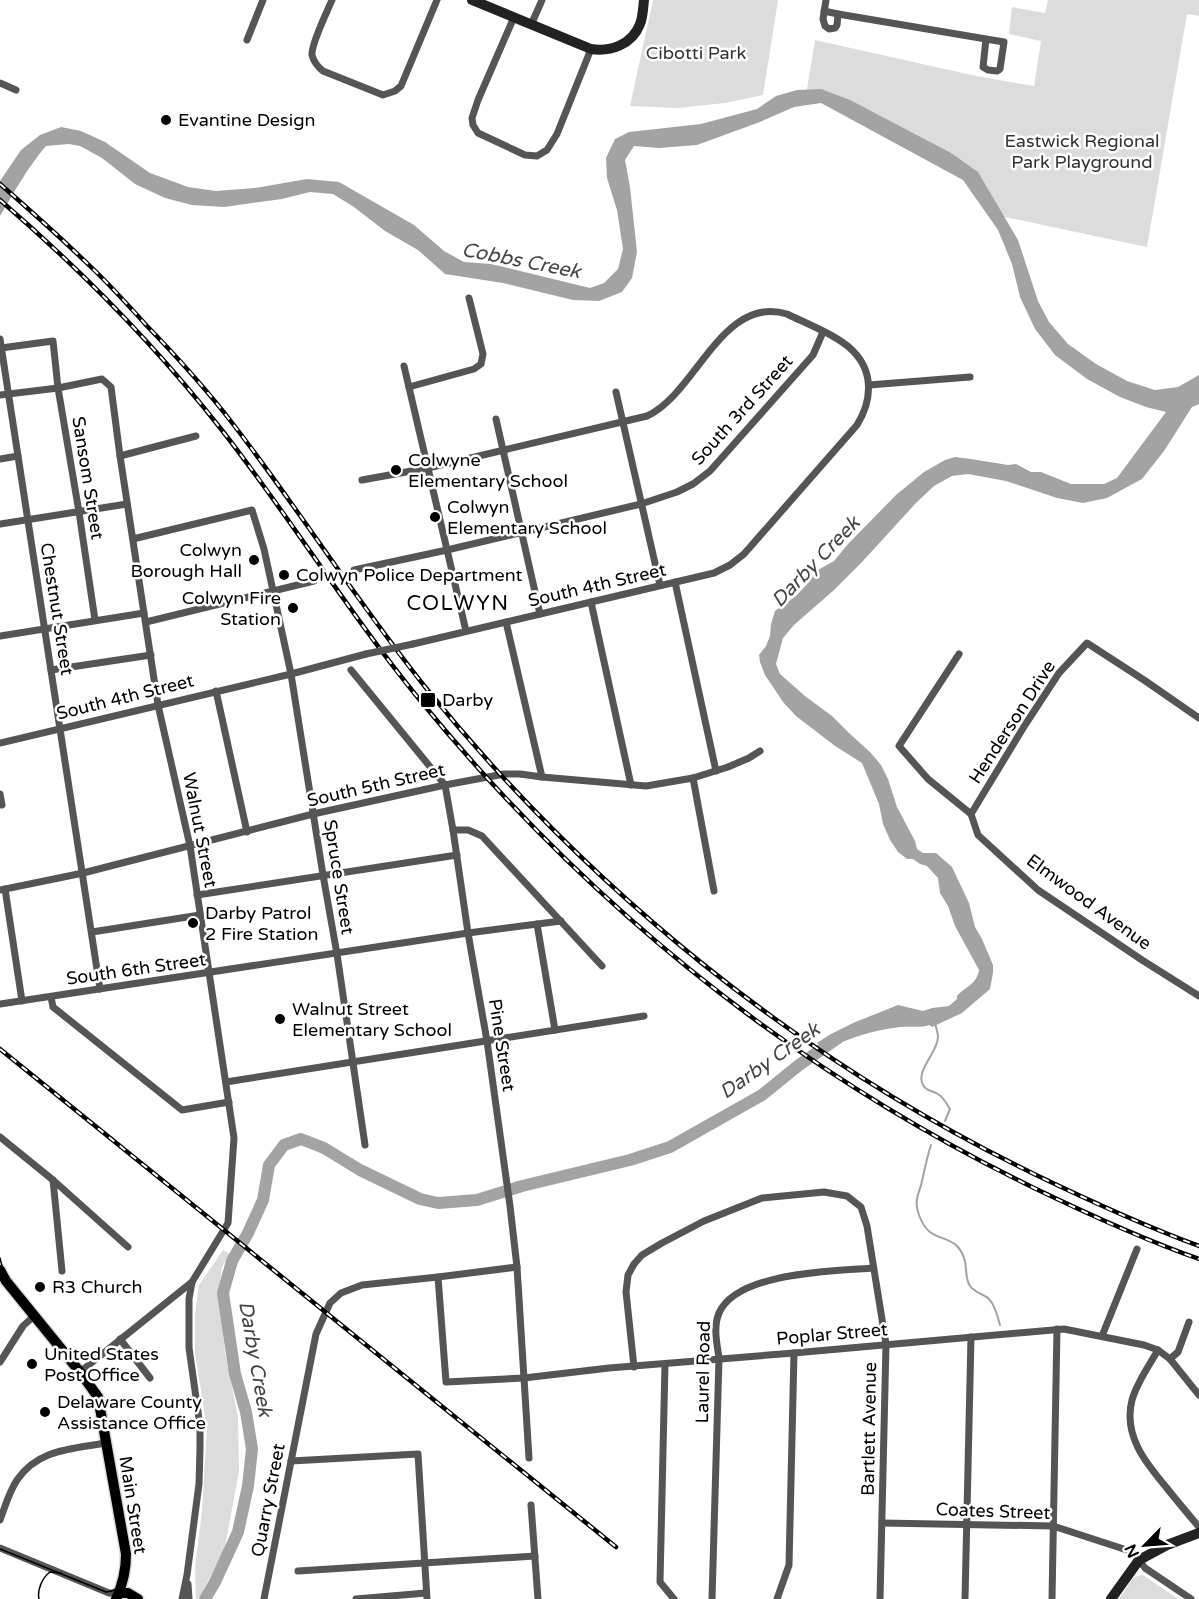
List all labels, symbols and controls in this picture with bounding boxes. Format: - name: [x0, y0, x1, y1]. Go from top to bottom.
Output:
- park label: Cibotti Park: [646, 42, 746, 64]
- place label: Evantine Design: [178, 109, 315, 131]
- marker: Evantine Design: [159, 113, 173, 127]
- park label: Eastwick Regional Park Playground: [1005, 130, 1160, 173]
- water label: Cobbs Creek: [460, 238, 584, 285]
- street label: South 3rd Street: [687, 350, 797, 470]
- street label: Sansom Street: [67, 415, 109, 541]
- place label: Colwyne Elementary School: [408, 449, 568, 492]
- marker: Colwyne Elementary School: [389, 463, 403, 477]
- place label: Colwyn Elementary School: [447, 496, 607, 539]
- marker: Colwyn Elementary School: [428, 510, 442, 524]
- water label: Darby Creek: [767, 510, 867, 612]
- place label: Colwyn Borough Hall: [130, 539, 242, 582]
- street label: Chestnut Street: [36, 541, 78, 677]
- marker: Colwyn Borough Hall: [247, 553, 261, 567]
- street label: South 4th Street: [526, 558, 668, 612]
- place label: Colwyn Police Department: [296, 564, 522, 586]
- marker: Colwyn Police Department: [277, 568, 291, 582]
- place label: Colwyn Fire Station: [182, 587, 281, 630]
- district label: COLWYN: [406, 591, 510, 616]
- marker: Colwyn Fire Station: [286, 601, 300, 615]
- street label: Henderson Drive: [964, 656, 1060, 788]
- street label: South 4th Street: [54, 669, 196, 725]
- place label: Darby: [442, 689, 494, 711]
- marker: Darby: [419, 691, 437, 709]
- street label: South 5th Street: [305, 758, 447, 812]
- street label: Walnut Street: [178, 771, 222, 890]
- street label: Spruce Street: [319, 818, 359, 936]
- street label: Elmwood Avenue: [1022, 849, 1156, 955]
- place label: Darby Patrol 2 Fire Station: [205, 902, 318, 945]
- marker: Darby Patrol 2 Fire Station: [186, 916, 200, 930]
- street label: South 6th Street: [65, 948, 207, 990]
- street label: Pine Street: [484, 997, 520, 1093]
- place label: Walnut Street Elementary School: [292, 998, 452, 1041]
- marker: Walnut Street Elementary School: [273, 1012, 287, 1026]
- water label: Darby Creek: [715, 1016, 826, 1104]
- place label: R3 Church: [52, 1276, 142, 1298]
- marker: R3 Church: [33, 1280, 47, 1294]
- water label: Darby Creek: [233, 1299, 277, 1421]
- street label: Poplar Street: [775, 1318, 889, 1350]
- street label: Laurel Road: [691, 1321, 715, 1423]
- place label: United States Post Office: [44, 1343, 159, 1386]
- marker: United States Post Office: [25, 1357, 39, 1371]
- street label: Bartlett Avenue: [857, 1362, 881, 1496]
- place label: Delaware County Assistance Office: [57, 1391, 206, 1434]
- marker: Delaware County Assistance Office: [38, 1405, 52, 1419]
- street label: Quarry Street: [246, 1441, 290, 1559]
- street label: Main Street: [114, 1454, 152, 1556]
- street label: Coates Street: [935, 1498, 1051, 1524]
- north arrow: [1115, 1515, 1175, 1575]
- text: N: [1121, 1541, 1144, 1561]

